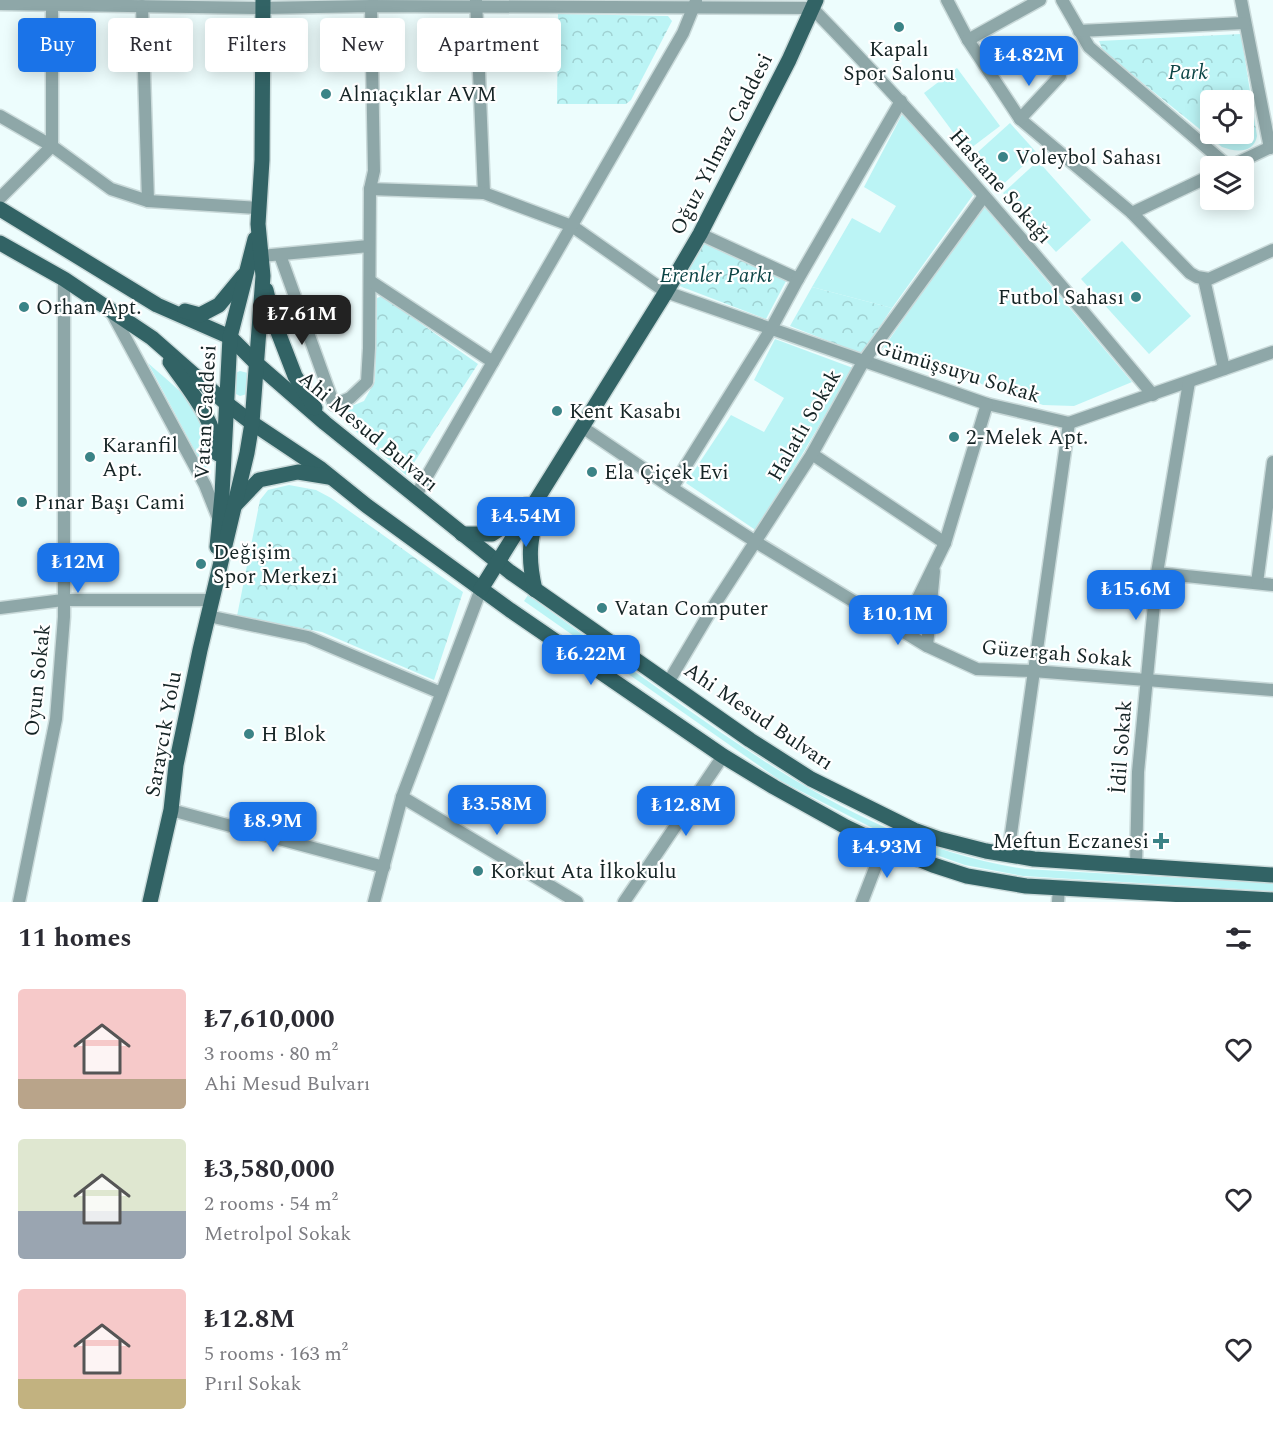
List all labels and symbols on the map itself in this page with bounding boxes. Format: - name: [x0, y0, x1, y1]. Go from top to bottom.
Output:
- marker: Kapalı Spor Salonu: [892, 20, 906, 34]
- place label: Kapalı Spor Salonu: [843, 34, 955, 90]
- pin: ₺4.82M: [980, 36, 1078, 87]
- street label: Oğuz Yılmaz Caddesi: [662, 48, 782, 241]
- park label: Park: [1168, 57, 1208, 89]
- place label: Alnıaçıklar AVM: [338, 79, 497, 111]
- marker: Alnıaçıklar AVM: [319, 87, 333, 101]
- street label: Hastane Sokağı: [941, 122, 1060, 251]
- place label: Voleybol Sahası: [1015, 142, 1162, 174]
- marker: Voleybol Sahası: [996, 150, 1010, 164]
- park label: Erenler Parkı: [659, 260, 773, 292]
- place label: Futbol Sahası: [998, 282, 1124, 314]
- marker: Futbol Sahası: [1129, 290, 1143, 304]
- place label: Orhan Apt.: [36, 292, 141, 324]
- pin: ₺7.61M: [253, 295, 351, 346]
- marker: Orhan Apt.: [17, 300, 31, 314]
- street label: Gümüşsuyu Sokak: [871, 332, 1044, 412]
- street label: Vatan Caddesi: [186, 344, 226, 480]
- street label: Ahi Mesud Bulvarı: [291, 363, 446, 500]
- street label: Halatlı Sokak: [760, 363, 850, 488]
- place label: Kent Kasabı: [569, 396, 681, 428]
- marker: Kent Kasabı: [550, 404, 564, 418]
- place label: 2-Melek Apt.: [966, 422, 1088, 454]
- place label: Karanfil Apt.: [102, 430, 178, 486]
- marker: 2-Melek Apt.: [947, 430, 961, 444]
- marker: Karanfil Apt.: [83, 450, 97, 464]
- place label: Ela Çiçek Evi: [604, 457, 729, 489]
- marker: Ela Çiçek Evi: [585, 465, 599, 479]
- place label: Pınar Başı Cami: [34, 487, 185, 519]
- marker: Pınar Başı Cami: [15, 495, 29, 509]
- pin: ₺4.54M: [477, 497, 575, 548]
- place label: Değişim Spor Merkezi: [213, 537, 338, 593]
- pin: ₺12M: [42, 543, 114, 594]
- marker: Değişim Spor Merkezi: [194, 557, 208, 571]
- pin: ₺15.6M: [1087, 570, 1185, 621]
- place label: Vatan Computer: [614, 593, 768, 625]
- pin: ₺10.1M: [849, 595, 947, 646]
- marker: Vatan Computer: [595, 601, 609, 615]
- street label: Oyun Sokak: [16, 622, 60, 738]
- street label: Güzergah Sokak: [980, 631, 1134, 677]
- pin: ₺6.22M: [542, 635, 640, 686]
- street label: Ahi Mesud Bulvarı: [677, 655, 840, 779]
- street label: Saraycık Yolu: [137, 669, 191, 800]
- street label: İdil Sokak: [1103, 699, 1141, 795]
- place label: H Blok: [261, 719, 326, 751]
- marker: H Blok: [242, 727, 256, 741]
- pin: ₺3.58M: [448, 785, 546, 836]
- pin: ₺12.8M: [637, 786, 735, 837]
- pin: ₺8.9M: [231, 802, 315, 853]
- place label: Meftun Eczanesi: [993, 826, 1149, 858]
- pin: ₺4.93M: [838, 828, 936, 879]
- marker: Meftun Eczanesi: [1154, 834, 1168, 848]
- place label: Korkut Ata İlkokulu: [490, 856, 677, 888]
- marker: Korkut Ata İlkokulu: [471, 864, 485, 878]

